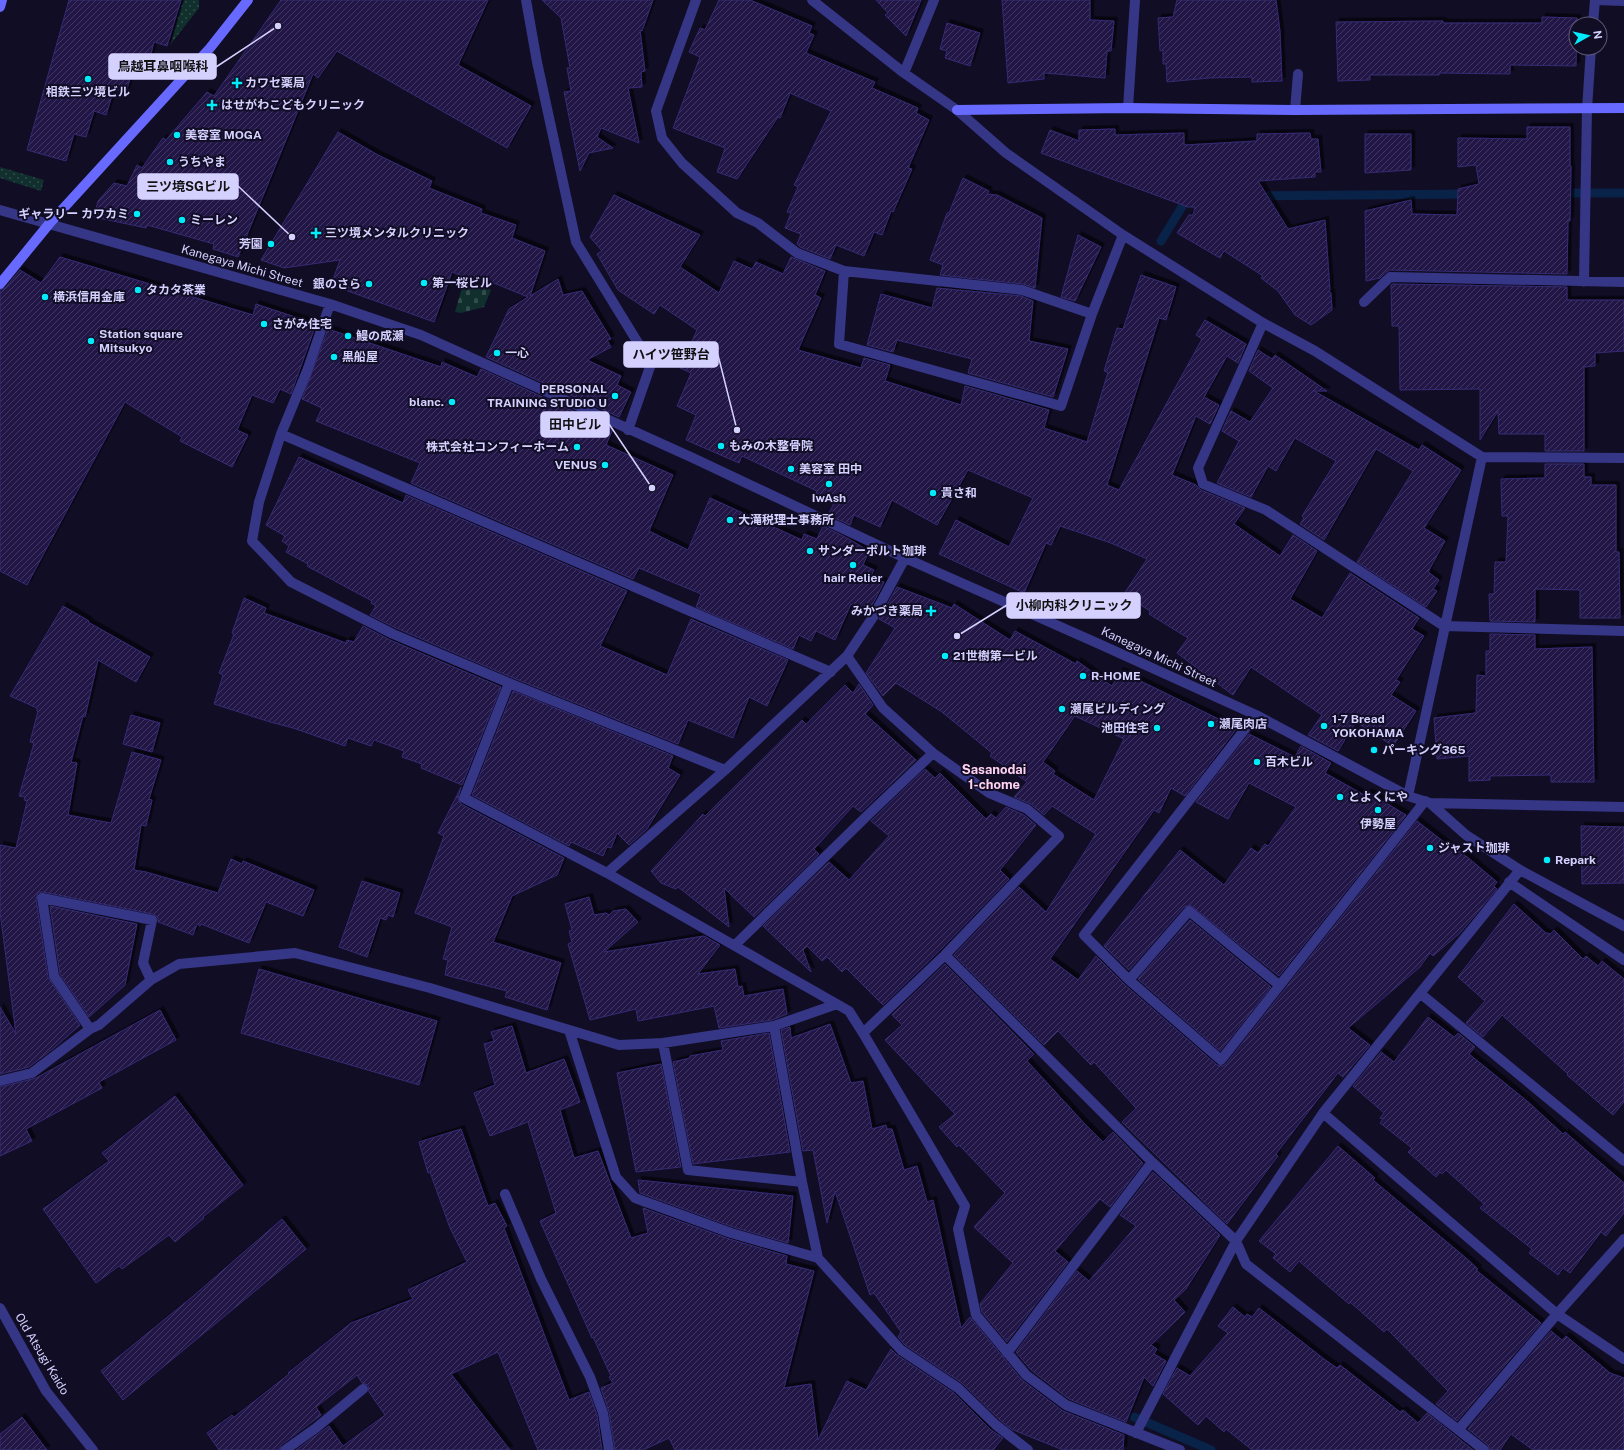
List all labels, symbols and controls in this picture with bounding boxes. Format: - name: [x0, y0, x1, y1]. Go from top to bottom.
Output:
- north arrow: [1568, 16, 1608, 56]
- text: N: [1591, 30, 1604, 40]
- callout: 鳥越耳鼻咽喉科: [109, 54, 216, 79]
- text: 鳥越耳鼻咽喉科: [117, 59, 209, 74]
- marker: 相鉄三ツ境ビル: [83, 74, 93, 84]
- place label: カワセ薬局: [245, 76, 305, 90]
- marker: カワセ薬局: [232, 78, 242, 88]
- place label: 相鉄三ツ境ビル: [46, 85, 130, 99]
- place label: はせがわこどもクリニック: [221, 98, 365, 112]
- marker: はせがわこどもクリニック: [206, 99, 218, 111]
- place label: 美容室 MOGA: [185, 128, 262, 142]
- marker: 美容室 MOGA: [172, 130, 182, 140]
- place label: うちやま: [178, 155, 226, 169]
- marker: うちやま: [165, 157, 175, 167]
- callout: 三ツ境SGビル: [138, 174, 238, 199]
- text: 三ツ境SGビル: [146, 179, 230, 194]
- place label: ギャラリー カワカミ: [18, 207, 129, 221]
- marker: ギャラリー カワカミ: [132, 209, 142, 219]
- place label: ミーレン: [190, 213, 238, 227]
- marker: ミーレン: [177, 215, 187, 225]
- place label: 三ツ境メンタルクリニック: [325, 226, 469, 240]
- marker: 三ツ境メンタルクリニック: [310, 227, 322, 239]
- place label: 芳園: [239, 237, 263, 251]
- marker: 芳園: [266, 239, 276, 249]
- street label: Kanegaya Michi Street: [180, 242, 305, 290]
- place label: 第一桜ビル: [432, 276, 492, 290]
- place label: 銀のさら: [312, 277, 361, 291]
- marker: 第一桜ビル: [419, 278, 429, 288]
- marker: 銀のさら: [364, 279, 374, 289]
- place label: タカタ茶業: [146, 283, 206, 297]
- marker: タカタ茶業: [133, 285, 143, 295]
- place label: 横浜信用金庫: [53, 290, 125, 304]
- marker: 横浜信用金庫: [40, 292, 50, 302]
- place label: さがみ住宅: [272, 317, 332, 331]
- marker: さがみ住宅: [259, 319, 269, 329]
- place label: Station square Mitsukyo: [99, 327, 183, 355]
- place label: 鰻の成瀬: [356, 329, 404, 343]
- marker: 鰻の成瀬: [343, 331, 353, 341]
- marker: Station square Mitsukyo: [86, 336, 96, 346]
- callout: ハイツ笹野台: [624, 342, 718, 367]
- place label: 一心: [505, 346, 529, 360]
- text: ハイツ笹野台: [632, 347, 710, 362]
- marker: 一心: [492, 348, 502, 358]
- place label: 黒船屋: [342, 350, 378, 364]
- marker: 黒船屋: [329, 352, 339, 362]
- place label: PERSONAL TRAINING STUDIO U: [487, 382, 607, 410]
- marker: PERSONAL TRAINING STUDIO U: [610, 391, 620, 401]
- place label: blanc.: [409, 395, 444, 409]
- marker: blanc.: [447, 397, 457, 407]
- callout: 田中ビル: [541, 412, 609, 437]
- text: 田中ビル: [549, 417, 601, 432]
- place label: もみの木整骨院: [729, 439, 813, 453]
- place label: 株式会社コンフィーホーム: [426, 440, 569, 454]
- marker: もみの木整骨院: [716, 441, 726, 451]
- marker: 株式会社コンフィーホーム: [572, 442, 582, 452]
- place label: VENUS: [555, 458, 597, 472]
- marker: VENUS: [600, 460, 610, 470]
- place label: 美容室 田中: [799, 462, 862, 476]
- marker: 美容室 田中: [786, 464, 796, 474]
- marker: IwAsh: [824, 479, 834, 489]
- place label: 貴さ和: [941, 486, 977, 500]
- marker: 貴さ和: [928, 488, 938, 498]
- place label: IwAsh: [812, 491, 846, 505]
- place label: 大滝税理士事務所: [738, 513, 834, 527]
- marker: 大滝税理士事務所: [725, 515, 735, 525]
- place label: サンダーボルト珈琲: [818, 544, 926, 558]
- marker: サンダーボルト珈琲: [805, 546, 815, 556]
- marker: hair Relier: [848, 560, 858, 570]
- place label: hair Relier: [824, 571, 882, 585]
- callout: 小柳内科クリニック: [1007, 593, 1140, 618]
- text: 小柳内科クリニック: [1015, 598, 1133, 613]
- place label: みかづき薬局: [851, 604, 923, 618]
- marker: みかづき薬局: [926, 606, 936, 616]
- street label: Kanegaya Michi Street: [1099, 624, 1219, 690]
- place label: 21世樹第一ビル: [953, 649, 1038, 663]
- marker: 21世樹第一ビル: [940, 651, 950, 661]
- place label: R-HOME: [1091, 669, 1141, 683]
- marker: R-HOME: [1078, 671, 1088, 681]
- place label: 瀬尾ビルディング: [1070, 702, 1165, 716]
- marker: 瀬尾ビルディング: [1057, 704, 1067, 714]
- place label: 1-7 Bread YOKOHAMA: [1332, 712, 1404, 740]
- place label: 瀬尾肉店: [1219, 717, 1267, 731]
- marker: 瀬尾肉店: [1206, 719, 1216, 729]
- place label: 池田住宅: [1101, 721, 1149, 735]
- marker: 1-7 Bread YOKOHAMA: [1319, 721, 1329, 731]
- marker: 池田住宅: [1152, 723, 1162, 733]
- place label: パーキング365: [1382, 743, 1466, 757]
- marker: パーキング365: [1369, 745, 1379, 755]
- place label: 百木ビル: [1265, 755, 1313, 769]
- marker: 百木ビル: [1252, 757, 1262, 767]
- district label: Sasanodai 1-chome: [962, 762, 1026, 792]
- place label: とよくにや: [1348, 790, 1408, 804]
- marker: とよくにや: [1335, 792, 1345, 802]
- marker: 伊勢屋: [1373, 805, 1383, 815]
- place label: 伊勢屋: [1360, 817, 1396, 831]
- place label: ジャスト珈琲: [1438, 841, 1509, 855]
- marker: ジャスト珈琲: [1425, 843, 1435, 853]
- place label: Repark: [1555, 853, 1596, 867]
- marker: Repark: [1542, 855, 1552, 865]
- street label: Old Atsugi Kaido: [12, 1311, 72, 1397]

